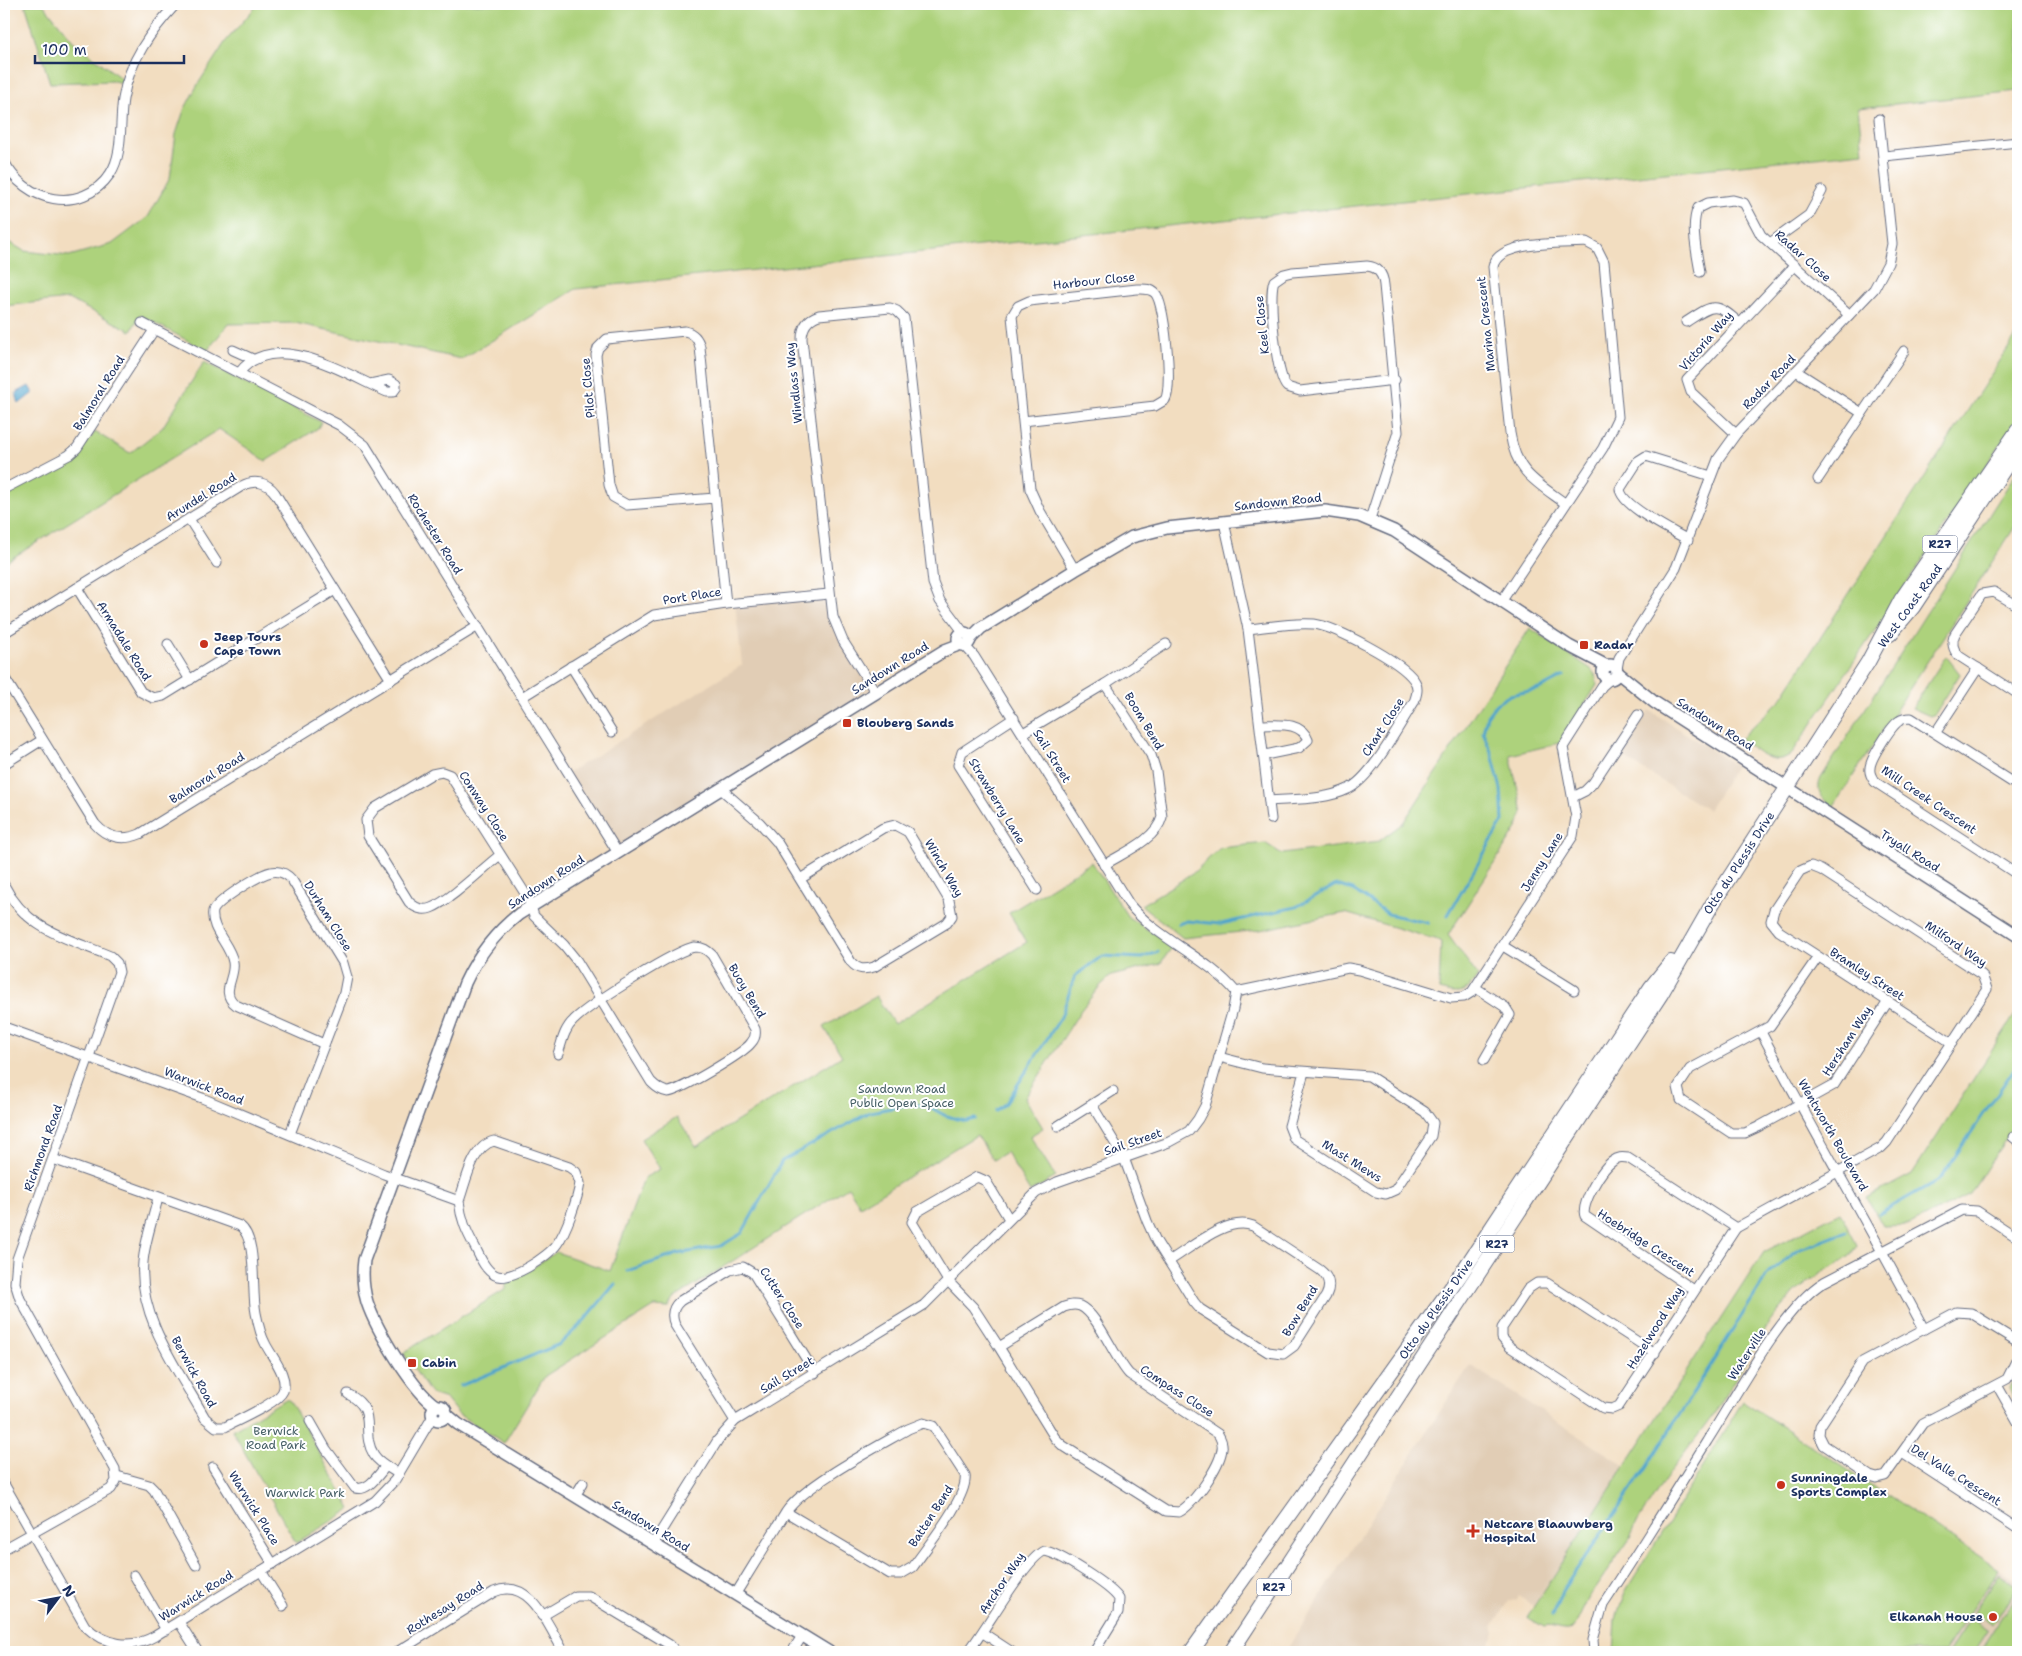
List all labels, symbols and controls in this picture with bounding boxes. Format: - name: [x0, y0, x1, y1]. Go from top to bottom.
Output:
- scale bar: [35, 32, 184, 64]
- text: 100 m: [42, 40, 87, 60]
- street label: Radar Close: [1771, 226, 1835, 286]
- street label: Harbour Close: [1052, 269, 1136, 293]
- street label: Marina Crescent: [1473, 276, 1499, 372]
- street label: Keel Close: [1251, 295, 1273, 355]
- street label: Victoria Way: [1676, 308, 1736, 374]
- street label: Windlass Way: [782, 342, 806, 424]
- street label: Radar Road: [1739, 351, 1799, 413]
- street label: Balmoral Road: [70, 352, 129, 434]
- street label: Pilot Close: [577, 357, 599, 419]
- street label: Arundel Road: [163, 469, 240, 525]
- street label: Sandown Road: [1233, 489, 1323, 515]
- street label: Rochester Road: [404, 491, 466, 578]
- road number: R27: [1922, 536, 1958, 552]
- street label: West Coast Road: [1874, 561, 1946, 651]
- street label: Port Place: [662, 583, 723, 609]
- street label: Armadale Road: [93, 598, 155, 684]
- place label: Jeep Tours Cape Town: [214, 629, 281, 659]
- place label: Radar: [1594, 637, 1634, 653]
- marker: Jeep Tours Cape Town: [198, 638, 210, 650]
- street label: Sandown Road: [849, 638, 932, 698]
- marker: Radar: [1578, 639, 1590, 651]
- street label: Boom Bend: [1121, 689, 1168, 753]
- street label: Chart Close: [1358, 694, 1408, 759]
- street label: Sandown Road: [1674, 694, 1757, 754]
- place label: Blouberg Sands: [857, 715, 954, 731]
- marker: Blouberg Sands: [841, 717, 853, 729]
- street label: Sail Street: [1029, 726, 1075, 786]
- street label: Balmoral Road: [166, 748, 248, 807]
- street label: Strawberry Lane: [965, 755, 1029, 847]
- street label: Mill Creek Crescent: [1878, 762, 1980, 838]
- street label: Conway Close: [455, 768, 513, 844]
- street label: Otto du Plessis Drive: [1700, 808, 1778, 917]
- street label: Tryall Road: [1877, 826, 1943, 876]
- street label: Jenny Lane: [1517, 829, 1567, 895]
- street label: Winch Way: [921, 836, 967, 900]
- street label: Sandown Road: [505, 851, 588, 913]
- street label: Durham Close: [300, 878, 356, 954]
- street label: Milford Way: [1922, 917, 1990, 971]
- street label: Bramley Street: [1827, 944, 1907, 1004]
- street label: Buoy Bend: [725, 961, 770, 1021]
- street label: Hersham Way: [1818, 1003, 1876, 1079]
- street label: Warwick Road: [162, 1063, 247, 1109]
- street label: Wentworth Boulevard: [1794, 1076, 1872, 1194]
- park label: Sandown Road Public Open Space: [850, 1081, 954, 1111]
- street label: Richmond Road: [20, 1102, 66, 1194]
- street label: Sail Street: [1102, 1125, 1164, 1159]
- street label: Mast Mews: [1319, 1136, 1385, 1186]
- street label: Hoebridge Crescent: [1594, 1206, 1698, 1280]
- road number: R27: [1480, 1236, 1514, 1252]
- street label: Otto du Plessis Drive: [1395, 1255, 1477, 1362]
- street label: Cutter Close: [756, 1264, 808, 1332]
- street label: Bow Bend: [1278, 1282, 1322, 1340]
- street label: Hazelwood Way: [1623, 1283, 1687, 1372]
- street label: Waterville: [1724, 1325, 1770, 1383]
- street label: Berwick Road: [168, 1333, 220, 1411]
- street label: Sail Street: [757, 1353, 817, 1397]
- place label: Cabin: [422, 1355, 457, 1371]
- marker: Cabin: [406, 1357, 418, 1369]
- street label: Compass Close: [1137, 1361, 1217, 1421]
- park label: Berwick Road Park: [246, 1423, 306, 1453]
- street label: Del Valle Crescent: [1908, 1441, 2004, 1509]
- street label: Warwick Place: [225, 1468, 283, 1548]
- place label: Sunningdale Sports Complex: [1791, 1470, 1887, 1500]
- marker: Sunningdale Sports Complex: [1775, 1479, 1787, 1491]
- street label: Batten Bend: [905, 1482, 957, 1550]
- park label: Warwick Park: [265, 1485, 345, 1501]
- street label: Sandown Road: [609, 1497, 693, 1556]
- place label: Netcare Blaauwberg Hospital: [1484, 1516, 1613, 1546]
- marker: Netcare Blaauwberg Hospital: [1466, 1524, 1480, 1538]
- street label: Anchor Way: [975, 1549, 1029, 1617]
- street label: Warwick Road: [156, 1567, 236, 1625]
- north arrow: [32, 1574, 82, 1624]
- street label: Rothesay Road: [403, 1578, 487, 1638]
- road number: R27: [1256, 1578, 1292, 1595]
- text: N: [58, 1582, 80, 1601]
- place label: Elkanah House: [1889, 1609, 1983, 1625]
- marker: Elkanah House: [1987, 1611, 1999, 1623]

